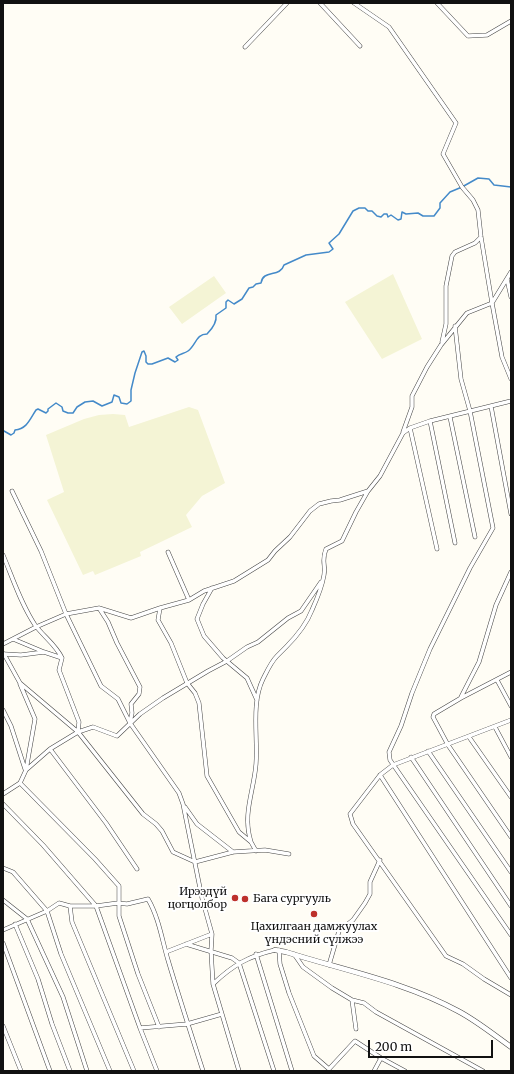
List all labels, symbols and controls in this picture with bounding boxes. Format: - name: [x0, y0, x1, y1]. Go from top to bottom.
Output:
- place label: Ирээдүй цогцолбор: [168, 885, 227, 911]
- place label: Бага сургууль: [253, 892, 331, 906]
- marker: Ирээдүй цогцолбор: [230, 893, 240, 903]
- marker: Бага сургууль: [240, 894, 250, 904]
- marker: Цахилгаан дамжуулах үндэсний сүлжээ: [309, 909, 319, 919]
- place label: Цахилгаан дамжуулах үндэсний сүлжээ: [251, 920, 377, 946]
- scale bar: [370, 1032, 495, 1058]
- text: 200 m: [375, 1039, 412, 1054]

